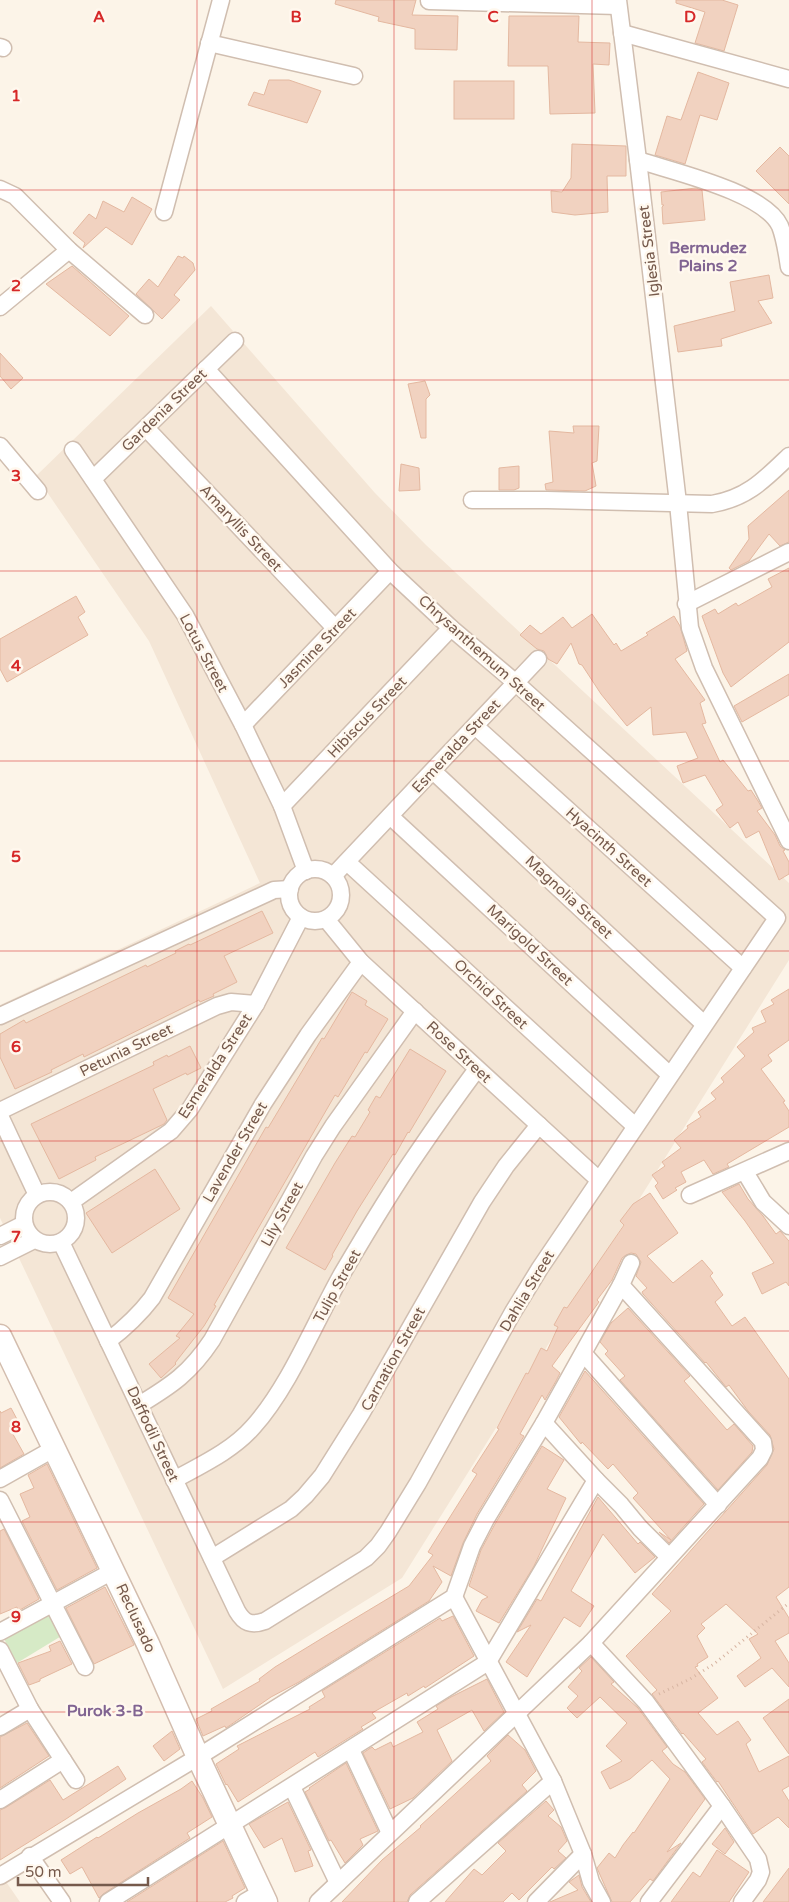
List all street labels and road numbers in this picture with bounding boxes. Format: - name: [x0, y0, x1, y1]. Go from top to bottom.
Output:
- street label: Iglesia Street: [634, 204, 664, 298]
- street label: Gardenia Street: [118, 365, 210, 455]
- street label: Amaryllis Street: [196, 481, 286, 575]
- street label: Chrysanthemum Street: [415, 591, 549, 715]
- street label: Jasmine Street: [274, 604, 360, 692]
- street label: Lotus Street: [176, 611, 232, 696]
- street label: Hibiscus Street: [324, 672, 411, 762]
- street label: Esmeralda Street: [408, 695, 504, 797]
- street label: Hyacinth Street: [562, 804, 656, 891]
- street label: Magnolia Street: [521, 852, 617, 942]
- street label: Marigold Street: [483, 901, 577, 990]
- street label: Orchid Street: [450, 955, 532, 1033]
- street label: Esmeralda Street: [174, 1010, 256, 1122]
- street label: Rose Street: [423, 1017, 495, 1087]
- street label: Petunia Street: [77, 1020, 176, 1080]
- street label: Lavender Street: [199, 1098, 271, 1205]
- street label: Lily Street: [257, 1178, 307, 1249]
- street label: Tulip Street: [309, 1246, 365, 1326]
- street label: Dahlia Street: [496, 1247, 558, 1335]
- street label: Carnation Street: [357, 1303, 429, 1414]
- street label: Daffodil Street: [123, 1383, 183, 1485]
- street label: Reclusado: [112, 1581, 160, 1655]

